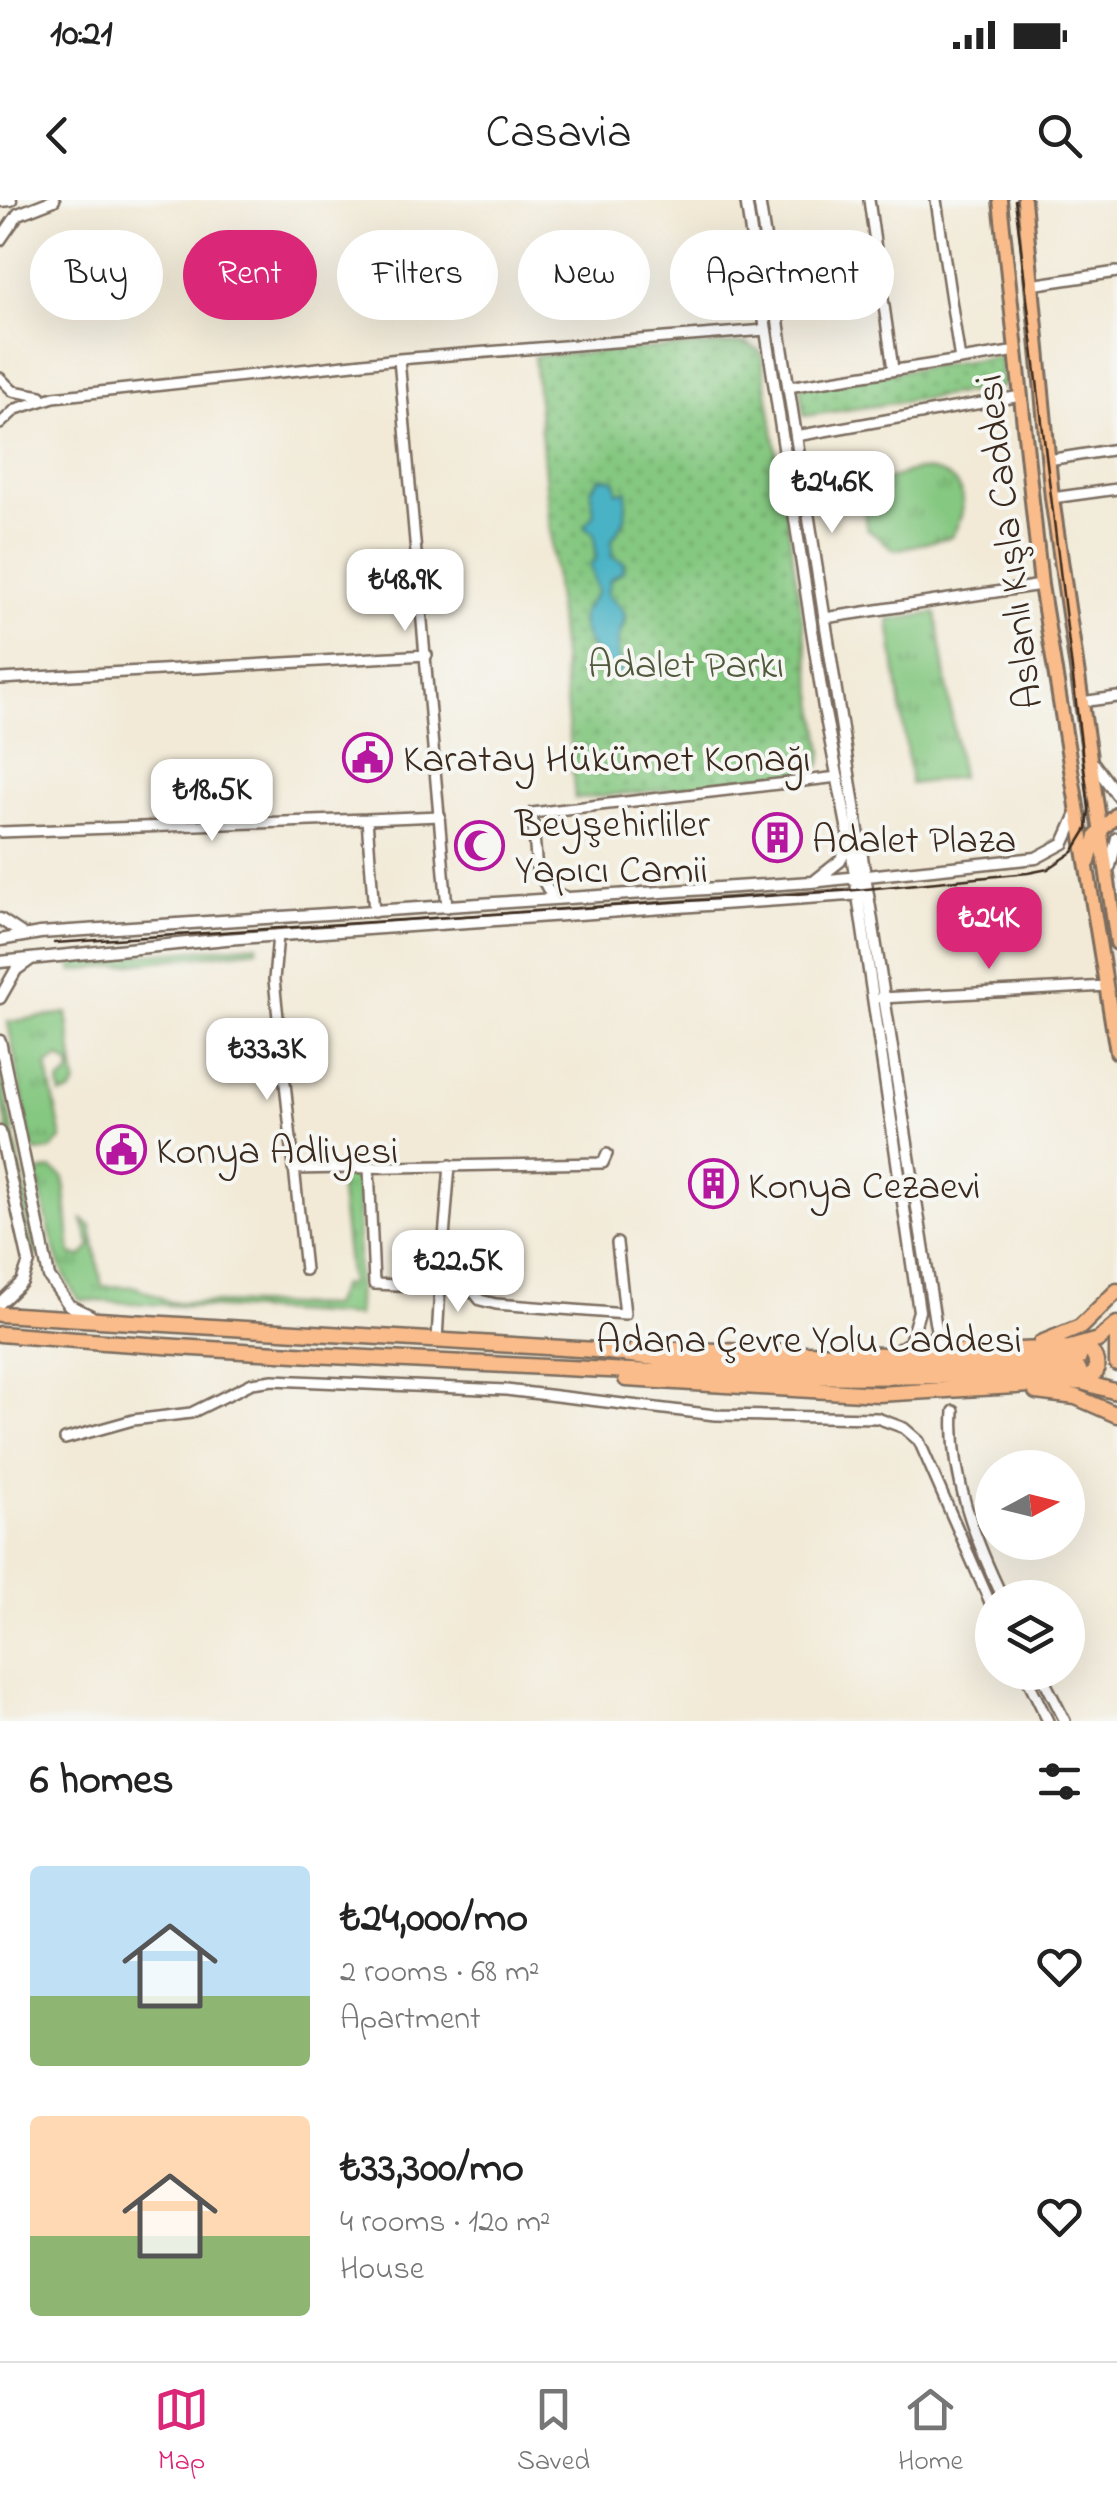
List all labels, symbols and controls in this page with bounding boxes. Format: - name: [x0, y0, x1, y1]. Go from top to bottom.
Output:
- text: 10:21: [50, 7, 113, 63]
- text: Casavia: [486, 102, 631, 168]
- icon: back: [30, 108, 85, 163]
- icon: search: [1032, 108, 1087, 163]
- chip: Buy: [30, 230, 163, 320]
- chip: Rent: [183, 230, 317, 320]
- chip: Filters: [337, 230, 498, 320]
- chip: New: [518, 230, 650, 320]
- chip: Apartment: [670, 230, 894, 320]
- street label: Aslanlı Kışla Caddesi: [962, 371, 1061, 712]
- pin: ₺24.6K: [751, 451, 913, 536]
- text: ₺24.6K: [791, 460, 873, 507]
- pin: ₺48.9K: [324, 549, 486, 634]
- text: ₺48.9K: [369, 558, 441, 605]
- park label: Adalet Parkı: [588, 638, 784, 697]
- public building icon: Karatay Hükümet Konağı: [342, 731, 394, 783]
- place label: Karatay Hükümet Konağı: [403, 732, 811, 791]
- pin: ₺18.5K: [131, 759, 293, 844]
- text: ₺18.5K: [173, 768, 251, 815]
- place label: Beyşehirliler Yapıcı Camii: [514, 797, 711, 902]
- building icon: Adalet Plaza: [751, 812, 803, 864]
- place label: Adalet Plaza: [812, 813, 1016, 872]
- mosque icon: Beyşehirliler Yapıcı Camii: [454, 819, 506, 871]
- pin: ₺24K: [930, 887, 1048, 972]
- text: ₺24K: [959, 896, 1019, 943]
- pin: ₺33.3K: [186, 1018, 348, 1103]
- text: ₺33.3K: [228, 1027, 306, 1074]
- public building icon: Konya Adliyesi: [95, 1123, 147, 1175]
- place label: Konya Adliyesi: [156, 1124, 399, 1183]
- building icon: Konya Cezaevi: [687, 1158, 739, 1210]
- place label: Konya Cezaevi: [748, 1159, 981, 1218]
- pin: ₺22.5K: [377, 1230, 539, 1315]
- text: ₺22.5K: [414, 1239, 502, 1286]
- street label: Adana Çevre Yolu Caddesi: [596, 1313, 1022, 1372]
- north arrow: [975, 1450, 1085, 1560]
- map controls: [975, 1450, 1085, 1690]
- button: layers: [975, 1580, 1085, 1690]
- text: 6 homes: [30, 1751, 174, 1812]
- icon: filters: [1032, 1754, 1087, 1809]
- text: ₺24,000/mo: [340, 1889, 528, 1950]
- icon: home: [110, 1906, 230, 2026]
- icon: heart: [1032, 1939, 1087, 1994]
- text: 2 rooms · 68 m²: [340, 1950, 539, 1997]
- text: Apartment: [340, 1997, 481, 2044]
- text: ₺33,300/mo: [340, 2139, 524, 2200]
- icon: home: [110, 2156, 230, 2276]
- icon: heart: [1032, 2189, 1087, 2244]
- text: 4 rooms · 120 m²: [340, 2200, 551, 2247]
- text: House: [340, 2247, 424, 2294]
- tab: Map: [154, 2382, 209, 2483]
- tab: Saved: [517, 2382, 590, 2483]
- tab: Home: [898, 2382, 963, 2483]

